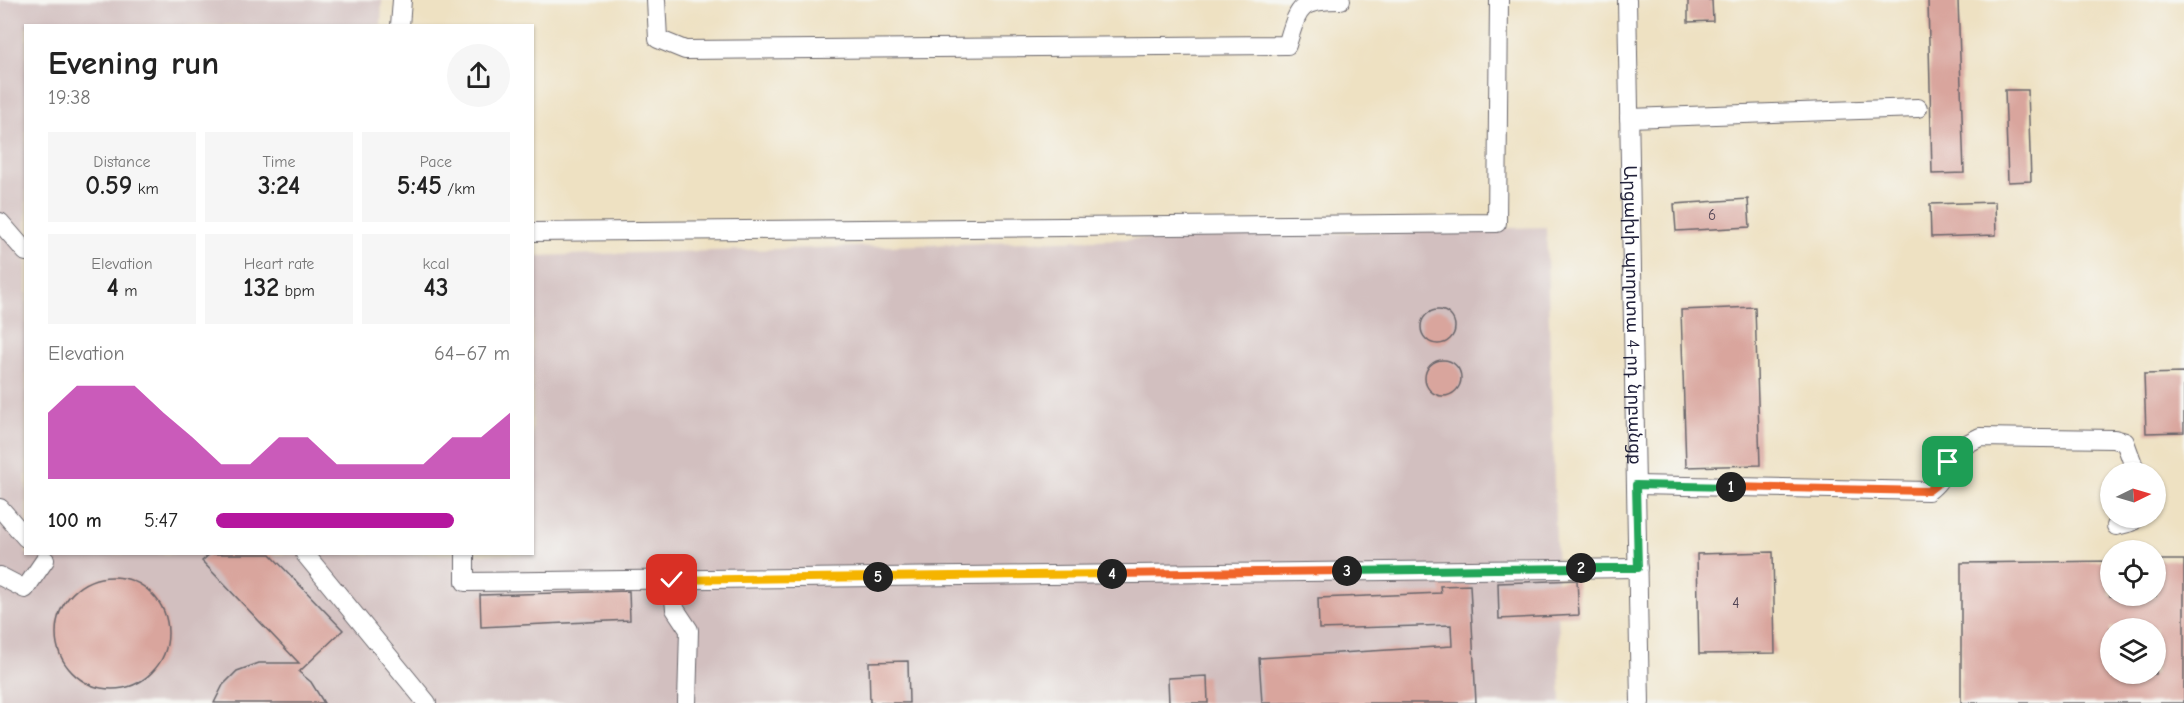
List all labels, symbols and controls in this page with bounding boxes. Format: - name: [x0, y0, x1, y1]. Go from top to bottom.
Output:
- text: Evening run: [48, 44, 219, 82]
- button: share: [447, 44, 510, 107]
- text: 19:38: [48, 86, 91, 109]
- text: Distance: [93, 153, 151, 171]
- text: Time: [262, 153, 296, 171]
- text: Pace: [420, 153, 452, 171]
- street label: Արցախի պողոտա 4-րդ նրբանցք: [1620, 165, 1646, 465]
- text: 0.59: [85, 171, 132, 201]
- text: 3:24: [258, 171, 300, 201]
- text: 5:45: [397, 171, 442, 201]
- text: km: [132, 180, 159, 198]
- text: /km: [442, 180, 475, 198]
- house number: 6: [1708, 206, 1716, 224]
- text: Elevation: [91, 255, 153, 273]
- text: Heart rate: [244, 255, 314, 273]
- text: kcal: [423, 255, 449, 273]
- text: 4: [107, 273, 119, 303]
- text: 132: [243, 273, 279, 303]
- text: 43: [423, 273, 449, 303]
- text: m: [119, 282, 137, 300]
- text: bpm: [279, 282, 315, 300]
- text: Elevation: [48, 342, 125, 365]
- text: 64–67 m: [434, 342, 510, 365]
- pin: [1922, 436, 1973, 487]
- icon: arrive: [1931, 445, 1964, 478]
- north arrow: [2100, 462, 2166, 528]
- map controls: [2100, 462, 2166, 684]
- pin: 1: [1716, 472, 1746, 502]
- text: 1: [1728, 478, 1734, 496]
- text: 100 m: [48, 509, 102, 532]
- text: 5:47: [144, 509, 178, 532]
- button: locate: [2100, 540, 2166, 606]
- pin: 2: [1566, 553, 1596, 583]
- pin: [646, 554, 697, 605]
- pin: 3: [1332, 556, 1362, 586]
- pin: 4: [1097, 559, 1127, 589]
- text: 2: [1577, 559, 1585, 577]
- pin: 5: [863, 562, 893, 592]
- text: 3: [1343, 562, 1351, 580]
- icon: check: [655, 563, 688, 596]
- text: 4: [1108, 565, 1116, 583]
- text: 5: [874, 568, 882, 586]
- house number: 4: [1732, 594, 1740, 612]
- button: layers: [2100, 618, 2166, 684]

